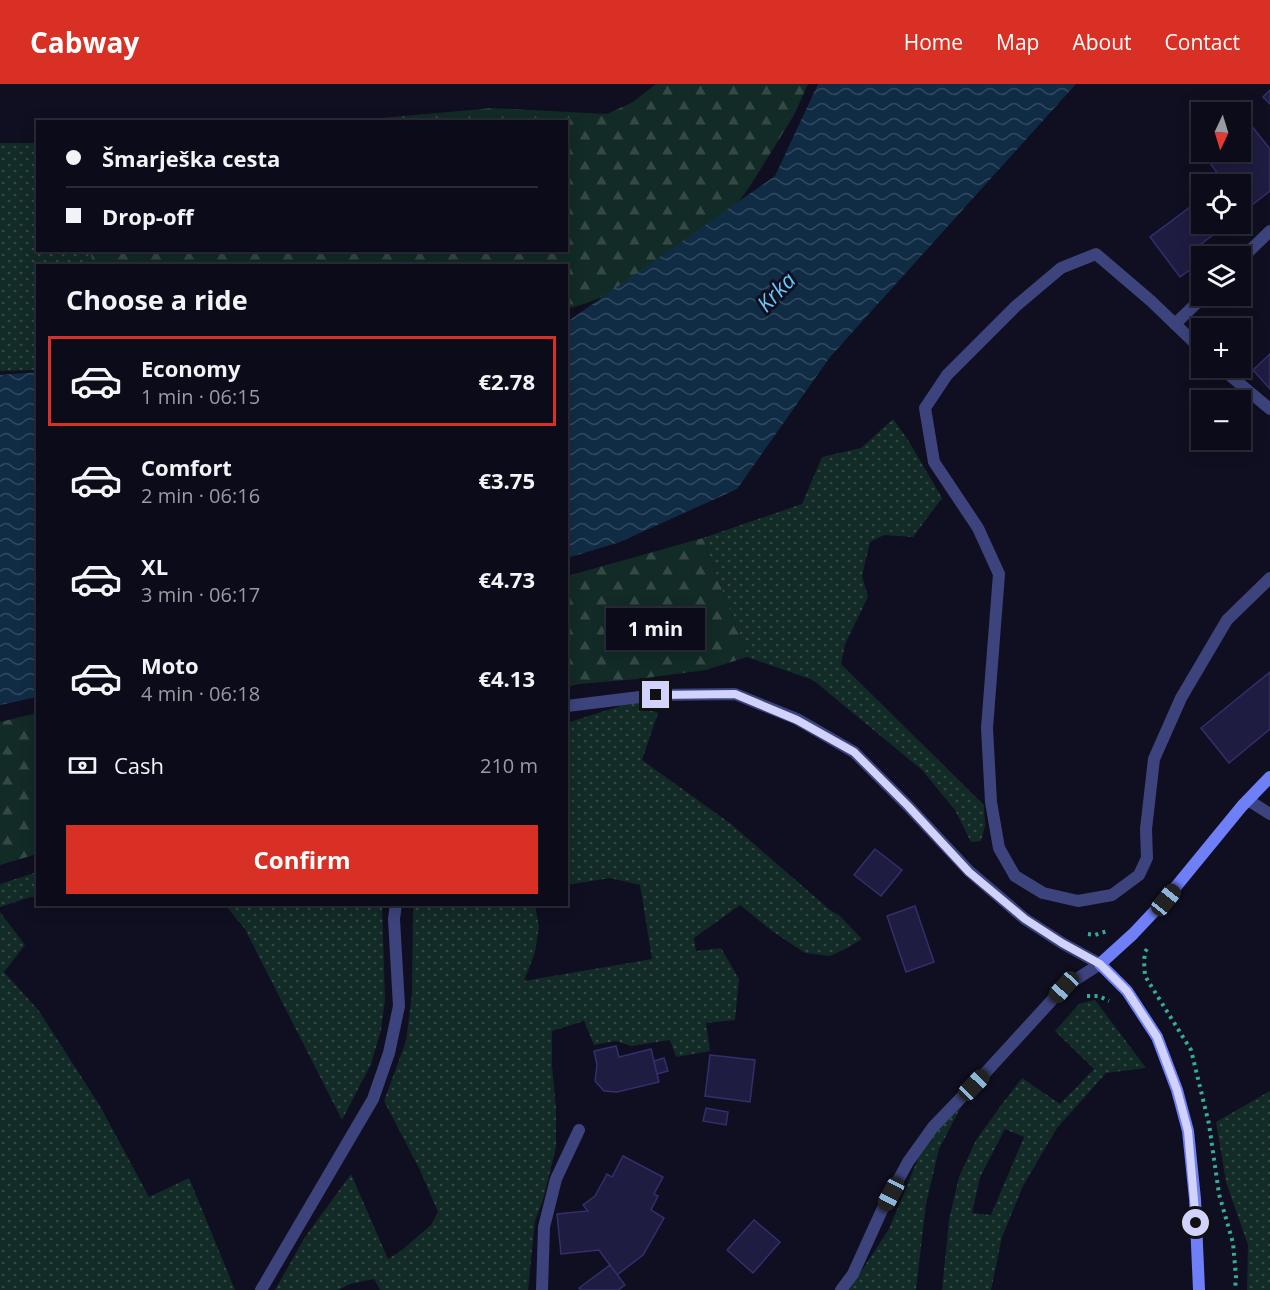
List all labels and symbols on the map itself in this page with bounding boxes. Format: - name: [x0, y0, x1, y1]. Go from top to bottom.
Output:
- north arrow: [1191, 102, 1251, 162]
- water label: Krka: [749, 265, 801, 318]
- callout: 1 min: [606, 608, 706, 650]
- route end: [642, 681, 669, 708]
- car: [1148, 880, 1184, 920]
- car: [1045, 968, 1083, 1006]
- car: [955, 1066, 993, 1104]
- car: [875, 1174, 907, 1214]
- route start: [1182, 1209, 1209, 1236]

